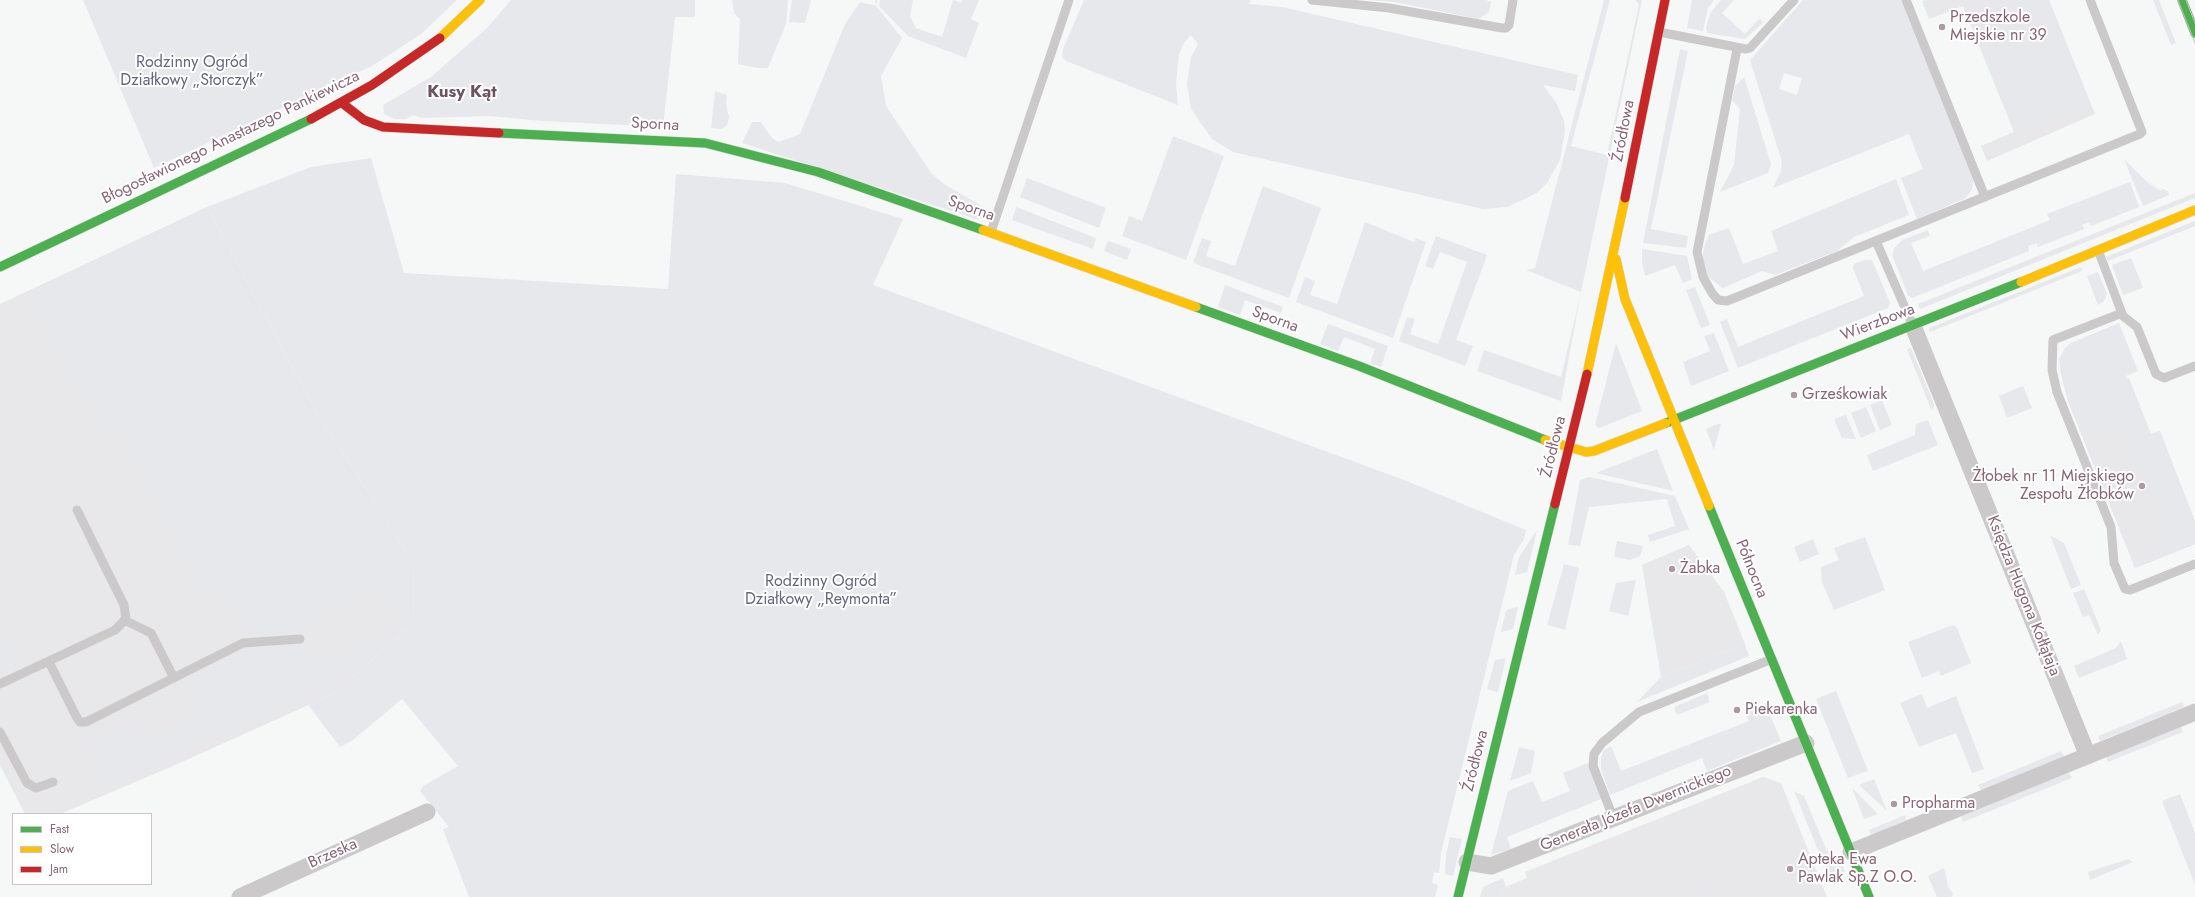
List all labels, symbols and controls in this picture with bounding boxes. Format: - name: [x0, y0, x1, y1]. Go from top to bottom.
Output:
- place label: Przedszkole Miejskie nr 39: [1950, 8, 2047, 46]
- marker: Przedszkole Miejskie nr 39: [1937, 22, 1947, 32]
- park label: Rodzinny Ogród Działkowy „Storczyk”: [120, 53, 264, 91]
- street label: Błogosławionego Anastazego Pankiewicza: [99, 67, 363, 209]
- district label: Kusy Kąt: [427, 83, 497, 103]
- street label: Źródłowa: [1609, 98, 1639, 164]
- street label: Sporna: [630, 114, 680, 136]
- street label: Sporna: [945, 192, 997, 226]
- street label: Wierzbowa: [1838, 300, 1918, 346]
- street label: Sporna: [1249, 303, 1301, 337]
- place label: Grześkowiak: [1802, 385, 1887, 405]
- marker: Grześkowiak: [1789, 390, 1799, 400]
- street label: Źródłowa: [1537, 414, 1571, 480]
- place label: Żłobek nr 11 Miejskiego Zespołu Żłobków: [1973, 467, 2134, 505]
- marker: Żłobek nr 11 Miejskiego Zespołu Żłobków: [2137, 481, 2147, 491]
- street label: Księdza Hugona Kołłątaja: [1982, 513, 2064, 679]
- street label: Północna: [1731, 537, 1771, 601]
- place label: Żabka: [1680, 559, 1720, 579]
- marker: Żabka: [1667, 564, 1677, 574]
- park label: Rodzinny Ogród Działkowy „Reymonta”: [745, 572, 897, 610]
- place label: Piekarenka: [1745, 700, 1818, 720]
- marker: Piekarenka: [1732, 705, 1742, 715]
- street label: Źródłowa: [1459, 728, 1493, 794]
- street label: Generała Józefa Dwernickiego: [1538, 762, 1734, 856]
- place label: Propharma: [1902, 794, 1975, 814]
- marker: Propharma: [1889, 799, 1899, 809]
- legend: [12, 813, 152, 885]
- text: Fast: [50, 820, 69, 838]
- street label: Brzeska: [306, 835, 360, 873]
- text: Slow: [50, 840, 74, 858]
- place label: Apteka Ewa Pawlak Sp.Z O.O.: [1798, 850, 1917, 888]
- text: Jam: [50, 860, 68, 878]
- marker: Apteka Ewa Pawlak Sp.Z O.O.: [1785, 864, 1795, 874]

